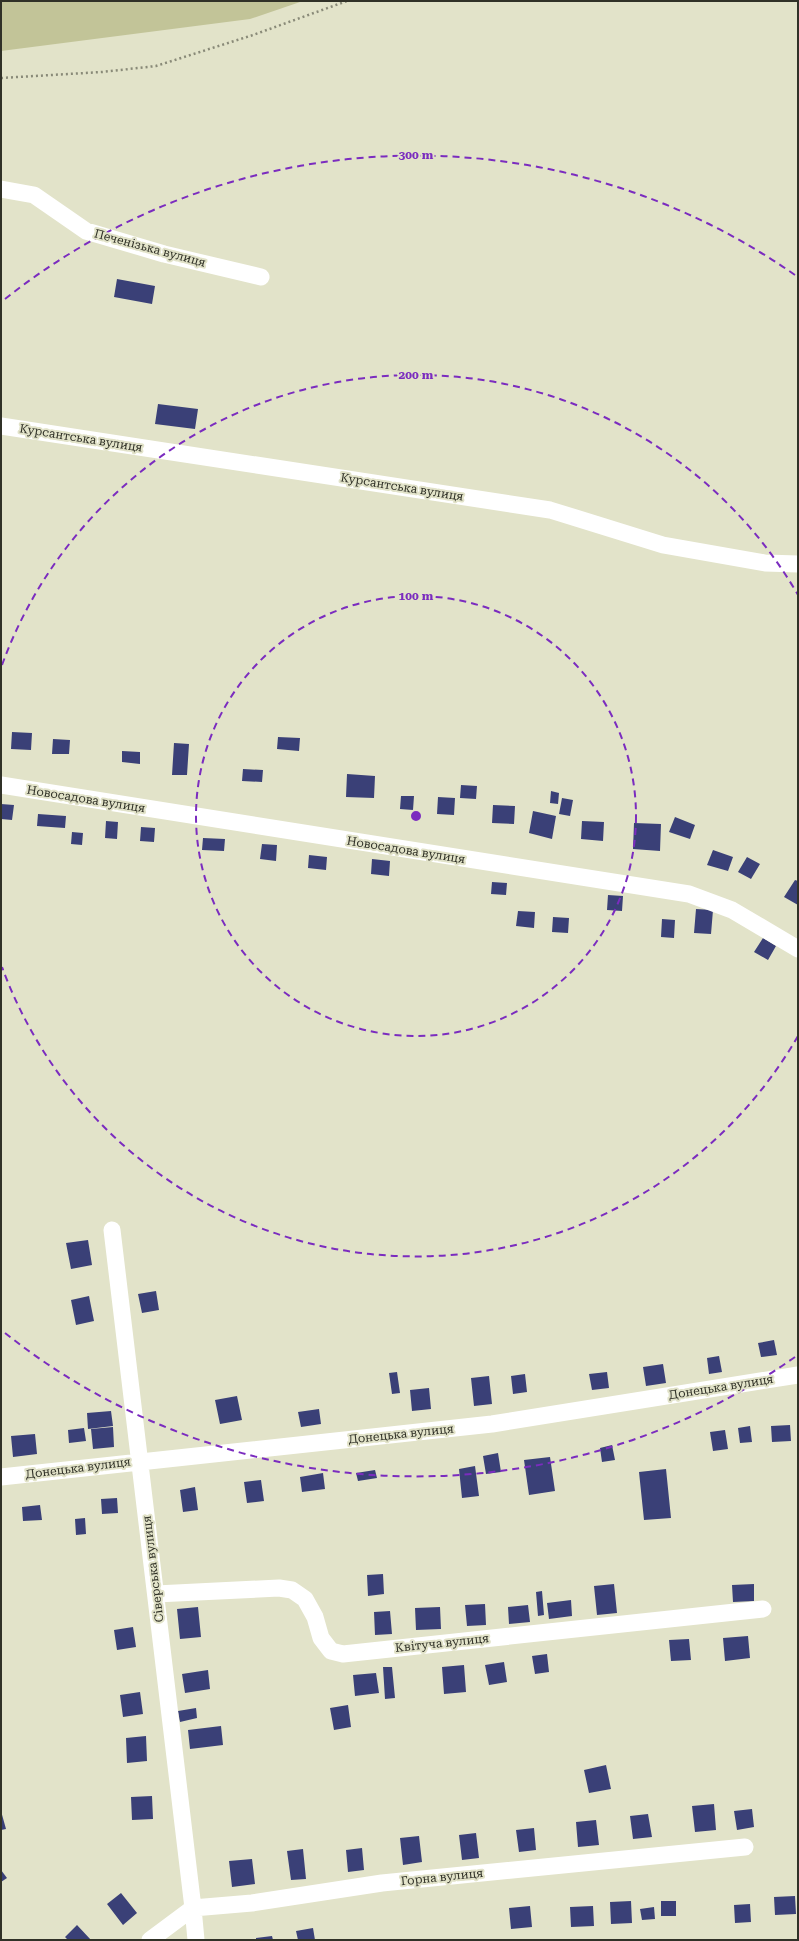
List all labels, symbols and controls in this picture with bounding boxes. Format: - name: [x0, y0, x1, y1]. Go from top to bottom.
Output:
- text: 300 m: [399, 148, 434, 162]
- street label: Печенізька вулиця: [93, 226, 207, 270]
- text: 200 m: [399, 368, 434, 382]
- street label: Курсантська вулиця: [18, 421, 144, 455]
- street label: Курсантська вулиця: [339, 470, 465, 504]
- text: 100 m: [399, 589, 434, 603]
- street label: Новосадова вулиця: [26, 783, 146, 815]
- centre of rings: [409, 809, 423, 823]
- street label: Новосадова вулиця: [346, 834, 466, 866]
- street label: Донецька вулиця: [668, 1372, 774, 1402]
- street label: Донецька вулиця: [348, 1421, 454, 1446]
- street label: Донецька вулиця: [25, 1455, 132, 1481]
- street label: Сіверська вулиця: [139, 1515, 166, 1623]
- street label: Квітуча вулиця: [394, 1631, 490, 1655]
- street label: Горна вулиця: [400, 1866, 484, 1888]

